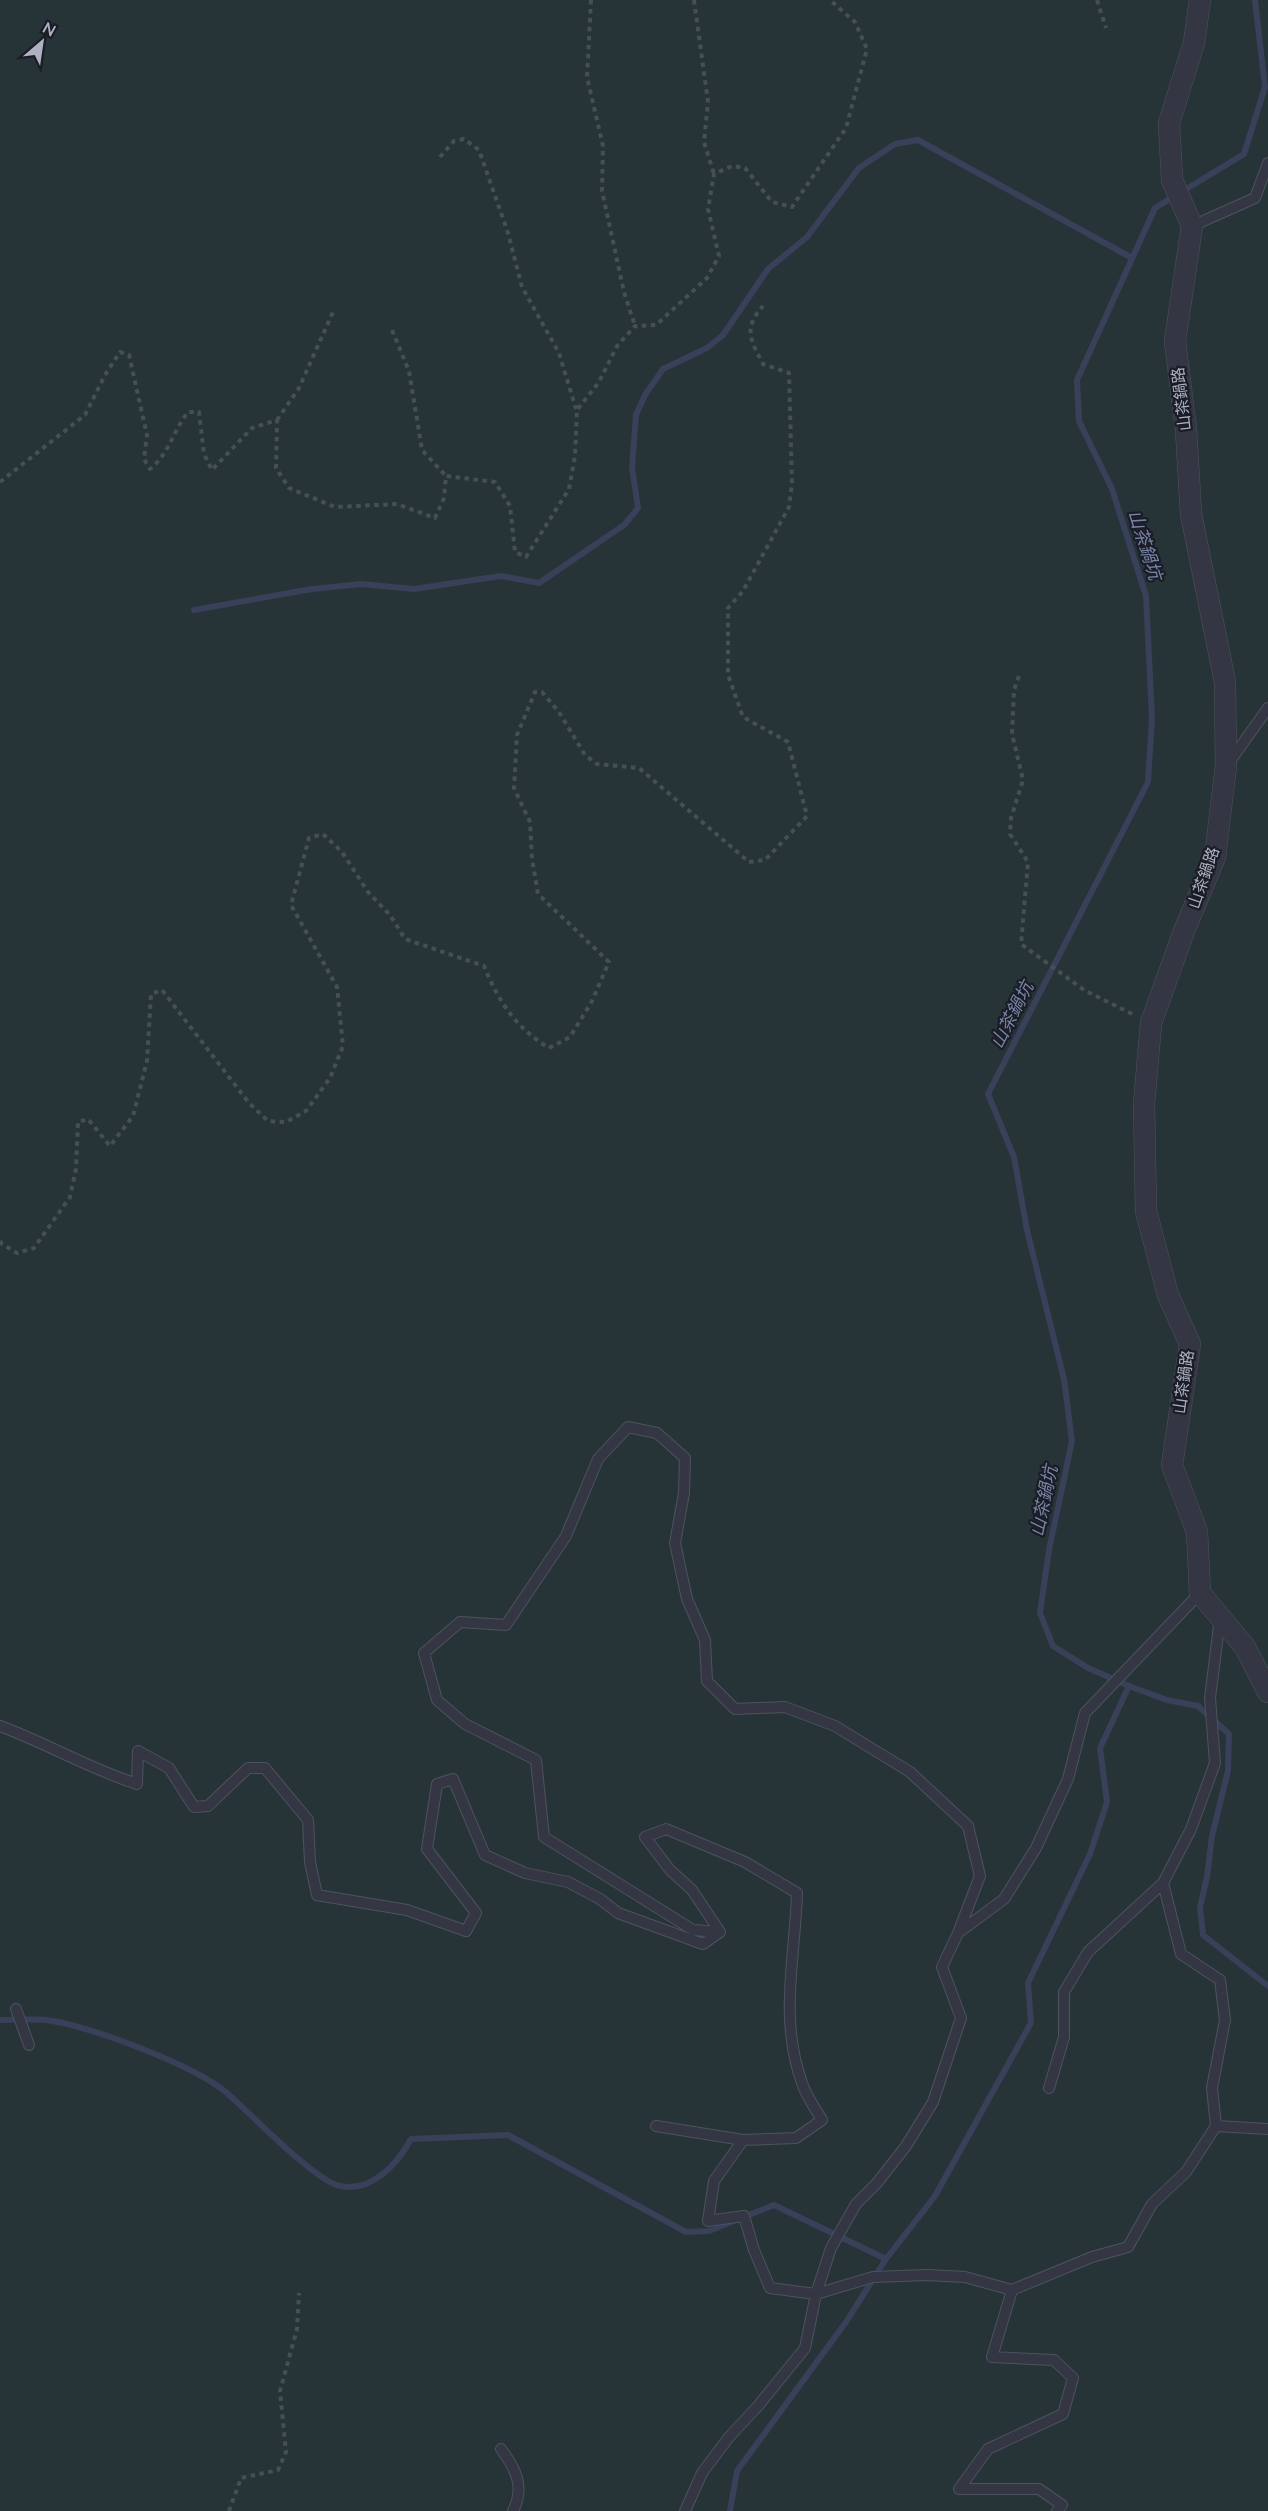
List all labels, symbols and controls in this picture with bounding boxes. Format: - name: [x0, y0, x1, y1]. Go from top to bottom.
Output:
- north arrow: [12, 12, 72, 72]
- text: N: [38, 17, 59, 42]
- street label: 山茶鍋路: [1167, 366, 1197, 432]
- water label: 山茶鍋坑: [1122, 507, 1168, 586]
- street label: 山茶鍋路: [1183, 844, 1225, 912]
- water label: 山茶鍋坑: [985, 975, 1040, 1053]
- street label: 山茶鍋路: [1169, 1349, 1199, 1415]
- water label: 山茶鍋坑: [1025, 1460, 1064, 1539]

